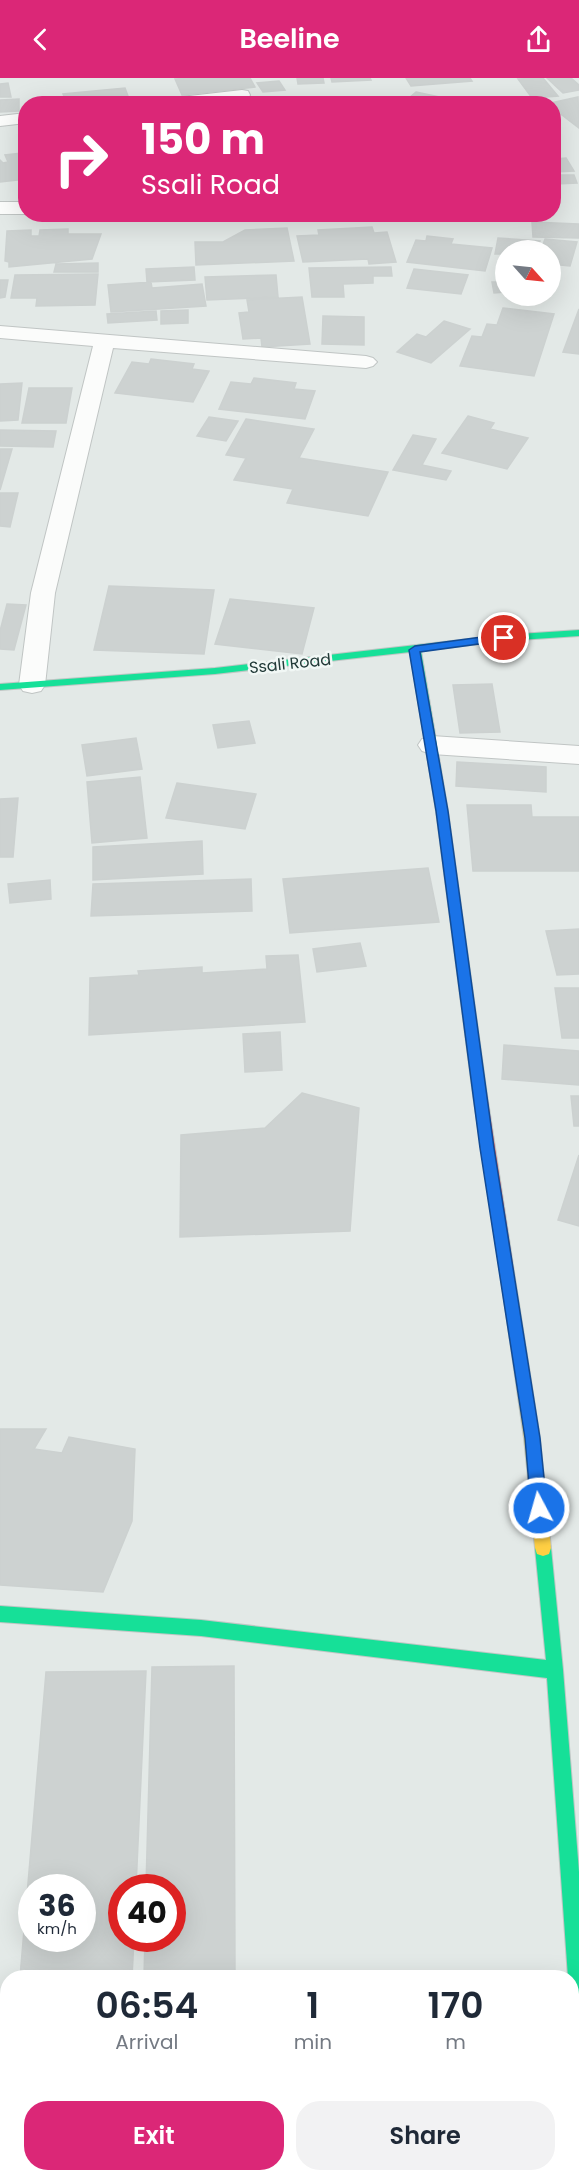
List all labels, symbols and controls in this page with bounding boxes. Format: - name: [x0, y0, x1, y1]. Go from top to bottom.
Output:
- text: Beeline: [239, 20, 340, 57]
- icon: back: [24, 23, 57, 56]
- icon: share: [522, 23, 555, 56]
- text: 150 m: [141, 110, 265, 169]
- icon: right: [42, 120, 120, 198]
- text: Ssali Road: [141, 166, 280, 203]
- north arrow: [495, 240, 561, 306]
- map controls: [495, 240, 561, 306]
- pin: [478, 612, 529, 663]
- icon: arrive: [487, 621, 520, 654]
- street label: Ssali Road: [248, 648, 332, 679]
- position arrow: [507, 1476, 571, 1540]
- speed limit sign: 40: [108, 1874, 186, 1952]
- text: 36: [38, 1884, 76, 1927]
- text: km/h: [37, 1918, 77, 1939]
- text: 06:54: [95, 1980, 198, 2031]
- text: 1: [306, 1980, 319, 2031]
- text: 170: [427, 1980, 484, 2031]
- text: Arrival: [115, 2028, 178, 2056]
- text: min: [294, 2028, 332, 2056]
- text: m: [445, 2028, 466, 2056]
- button: Exit: [24, 2101, 284, 2170]
- button: Share: [296, 2101, 555, 2170]

